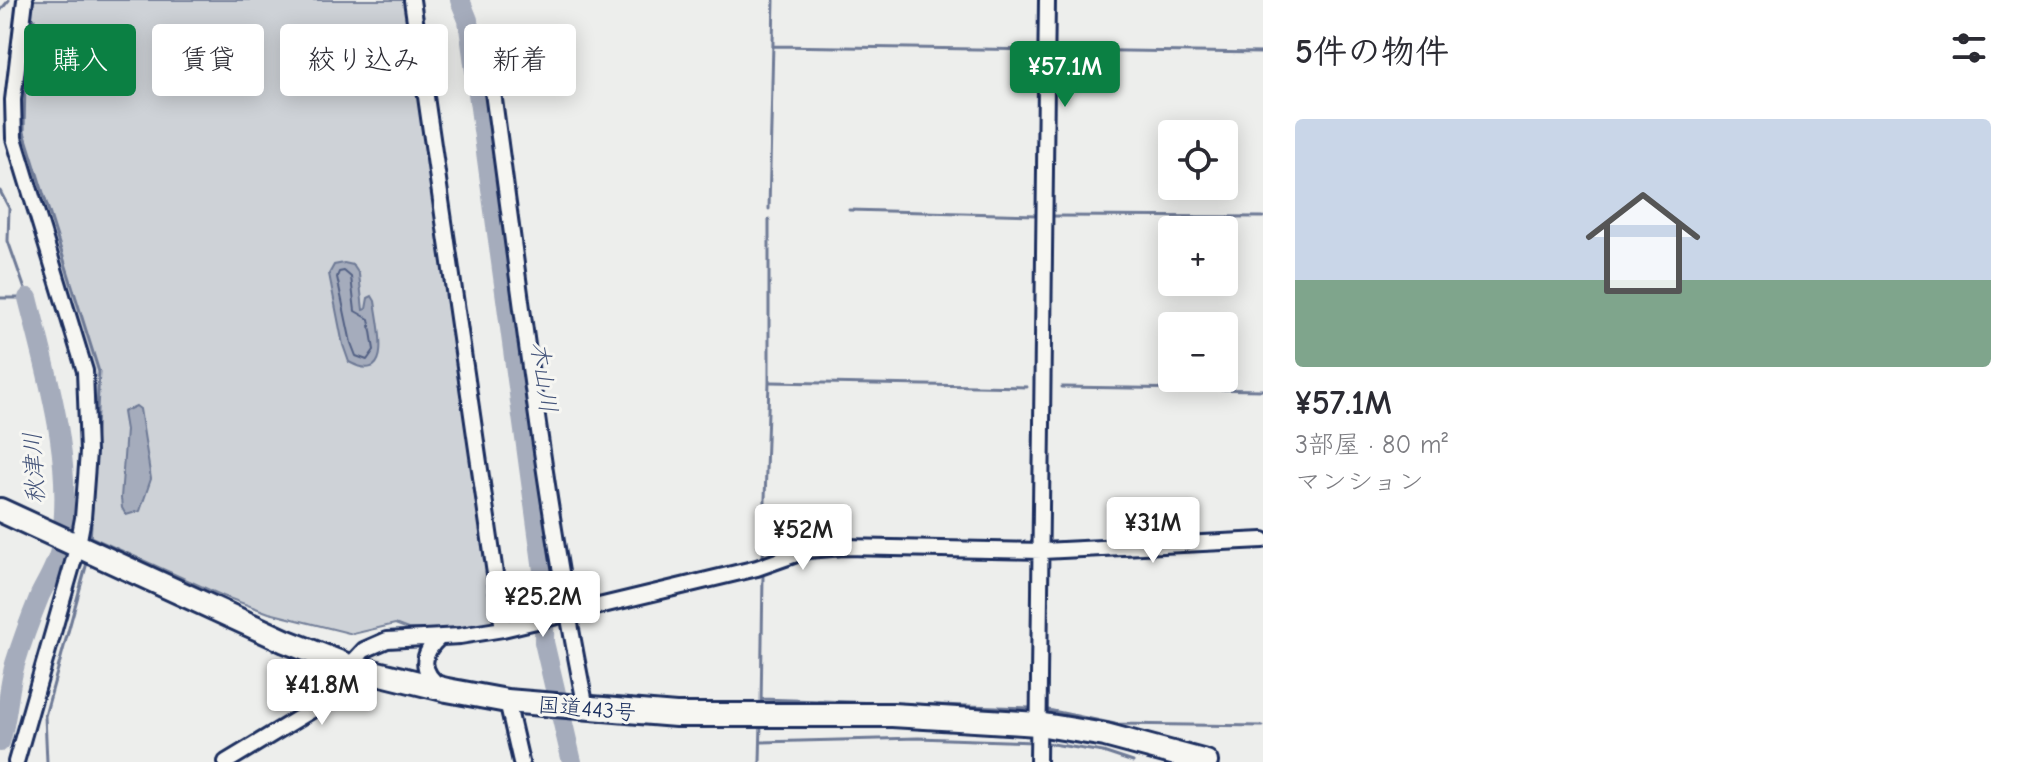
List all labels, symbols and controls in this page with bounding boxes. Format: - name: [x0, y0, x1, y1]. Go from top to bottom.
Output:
- chip: 購入: [24, 24, 136, 96]
- chip: 賃貸: [152, 24, 264, 96]
- chip: 絞り込み: [280, 24, 448, 96]
- chip: 新着: [464, 24, 576, 96]
- icon: filters: [1947, 26, 1991, 70]
- text: 5件の物件: [1295, 32, 1449, 72]
- pin: ¥57.1M: [1000, 41, 1130, 109]
- text: ¥57.1M: [1028, 52, 1102, 82]
- map controls: [1158, 120, 1238, 392]
- button: locate: [1158, 120, 1238, 200]
- icon: home: [1571, 171, 1715, 315]
- button: +: [1158, 216, 1238, 296]
- button: −: [1158, 312, 1238, 392]
- water label: 木山川: [525, 339, 563, 415]
- text: ¥57.1M: [1295, 383, 1392, 423]
- text: 3部屋 · 80 m²: [1295, 430, 1448, 460]
- water label: 秋津川: [18, 431, 50, 505]
- text: マンション: [1295, 467, 1424, 497]
- pin: ¥31M: [1106, 497, 1200, 565]
- pin: ¥52M: [756, 504, 850, 572]
- text: ¥31M: [1125, 508, 1181, 538]
- text: ¥52M: [773, 515, 833, 545]
- pin: ¥25.2M: [478, 571, 608, 639]
- text: ¥25.2M: [504, 582, 582, 612]
- pin: ¥41.8M: [257, 659, 387, 727]
- text: ¥41.8M: [285, 670, 359, 700]
- street label: 国道443号: [537, 692, 637, 726]

